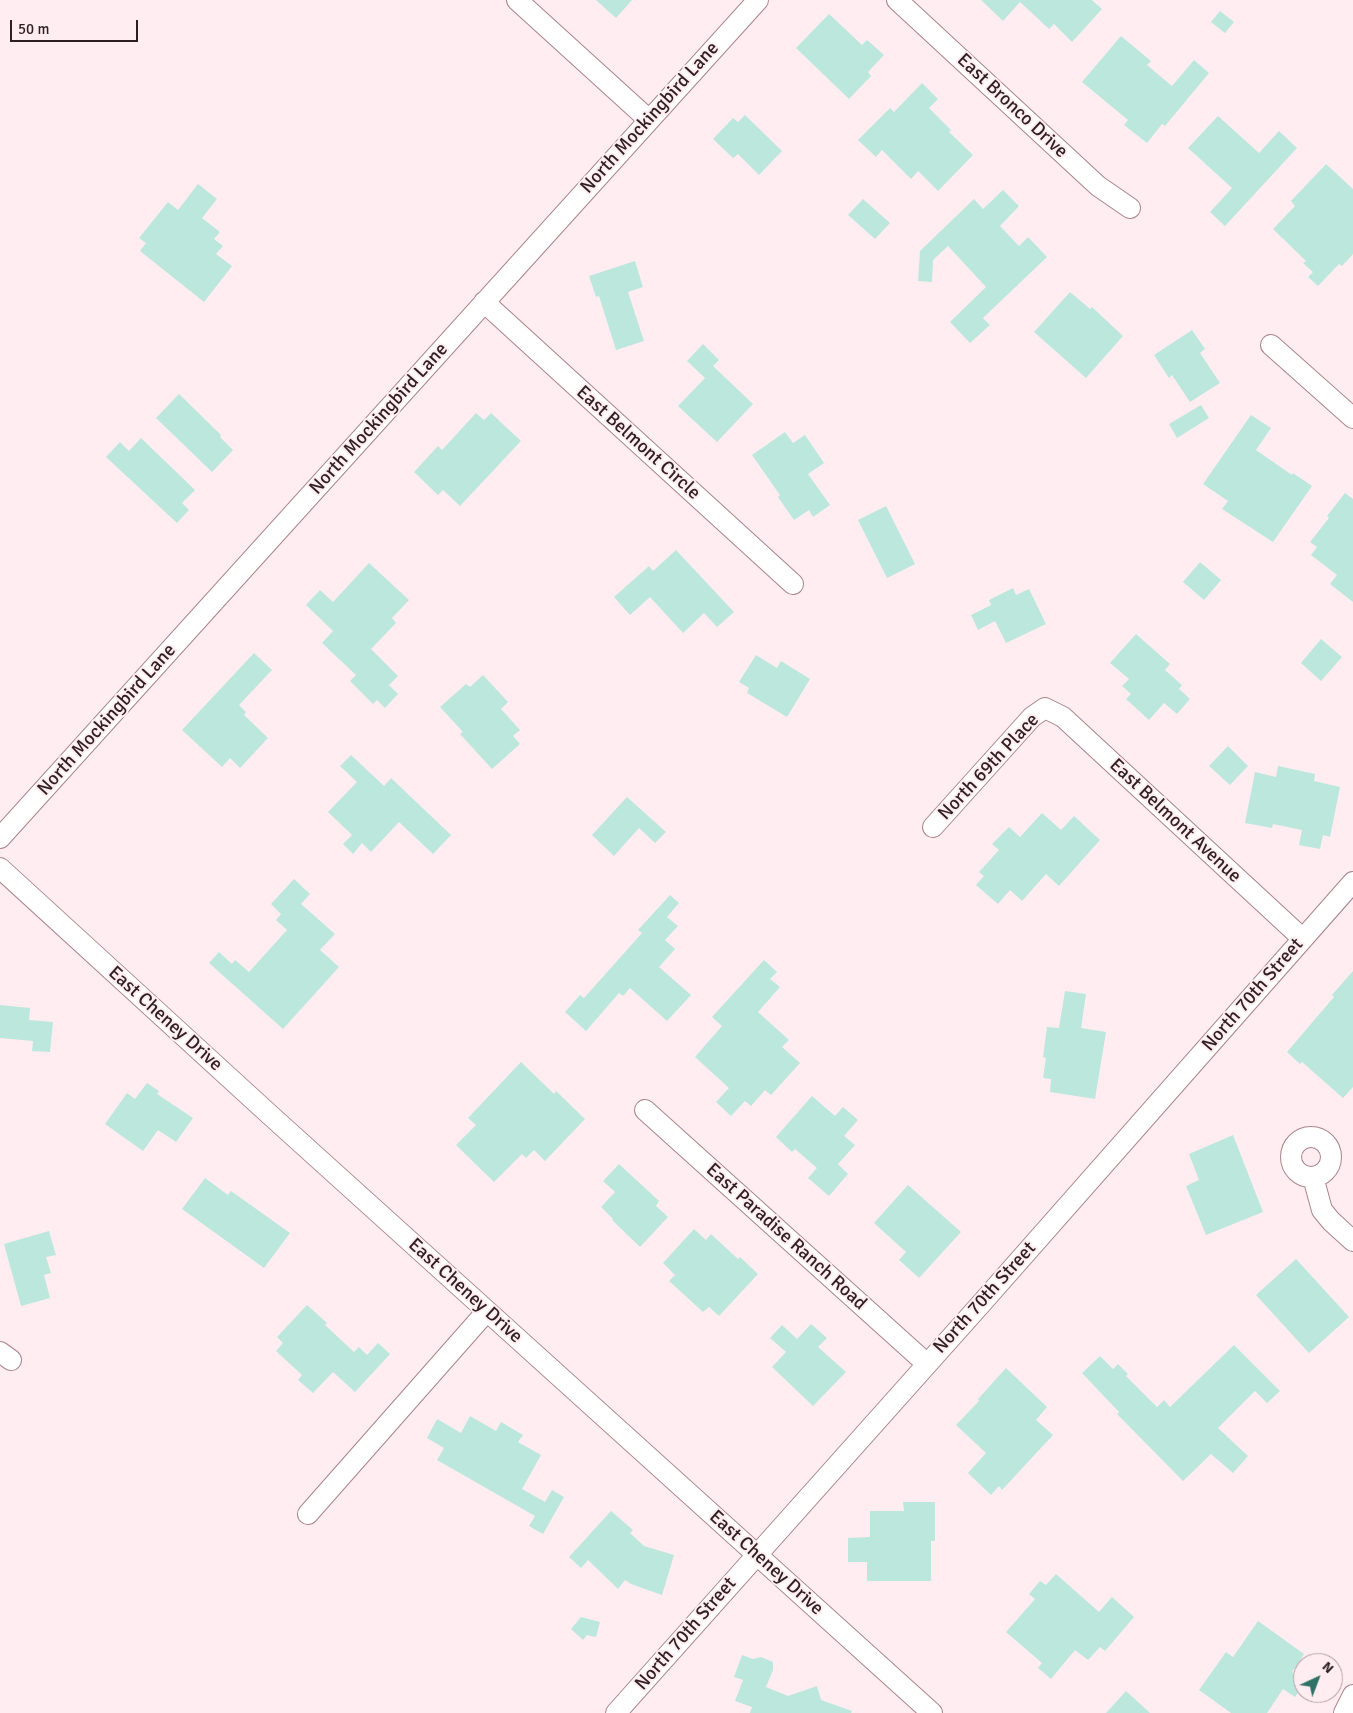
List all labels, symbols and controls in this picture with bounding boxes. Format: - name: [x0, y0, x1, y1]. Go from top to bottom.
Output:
- scale bar: [12, 10, 140, 42]
- text: 50 m: [18, 20, 49, 38]
- street label: North Mockingbird Lane: [576, 38, 724, 198]
- street label: East Bronco Drive: [952, 49, 1072, 163]
- street label: North Mockingbird Lane: [305, 339, 453, 499]
- street label: East Belmont Circle: [571, 381, 705, 505]
- street label: North Mockingbird Lane: [33, 640, 181, 800]
- street label: North 69th Place: [934, 709, 1044, 825]
- street label: East Belmont Avenue: [1104, 754, 1246, 888]
- street label: North 70th Street: [1198, 934, 1308, 1056]
- street label: East Cheney Drive: [103, 962, 227, 1076]
- street label: East Paradise Ranch Road: [701, 1159, 871, 1315]
- street label: East Cheney Drive: [403, 1234, 527, 1348]
- street label: North 70th Street: [929, 1237, 1041, 1359]
- street label: East Cheney Drive: [704, 1506, 828, 1620]
- street label: North 70th Street: [631, 1573, 741, 1695]
- north arrow: [1293, 1653, 1343, 1703]
- text: N: [1319, 1658, 1337, 1677]

